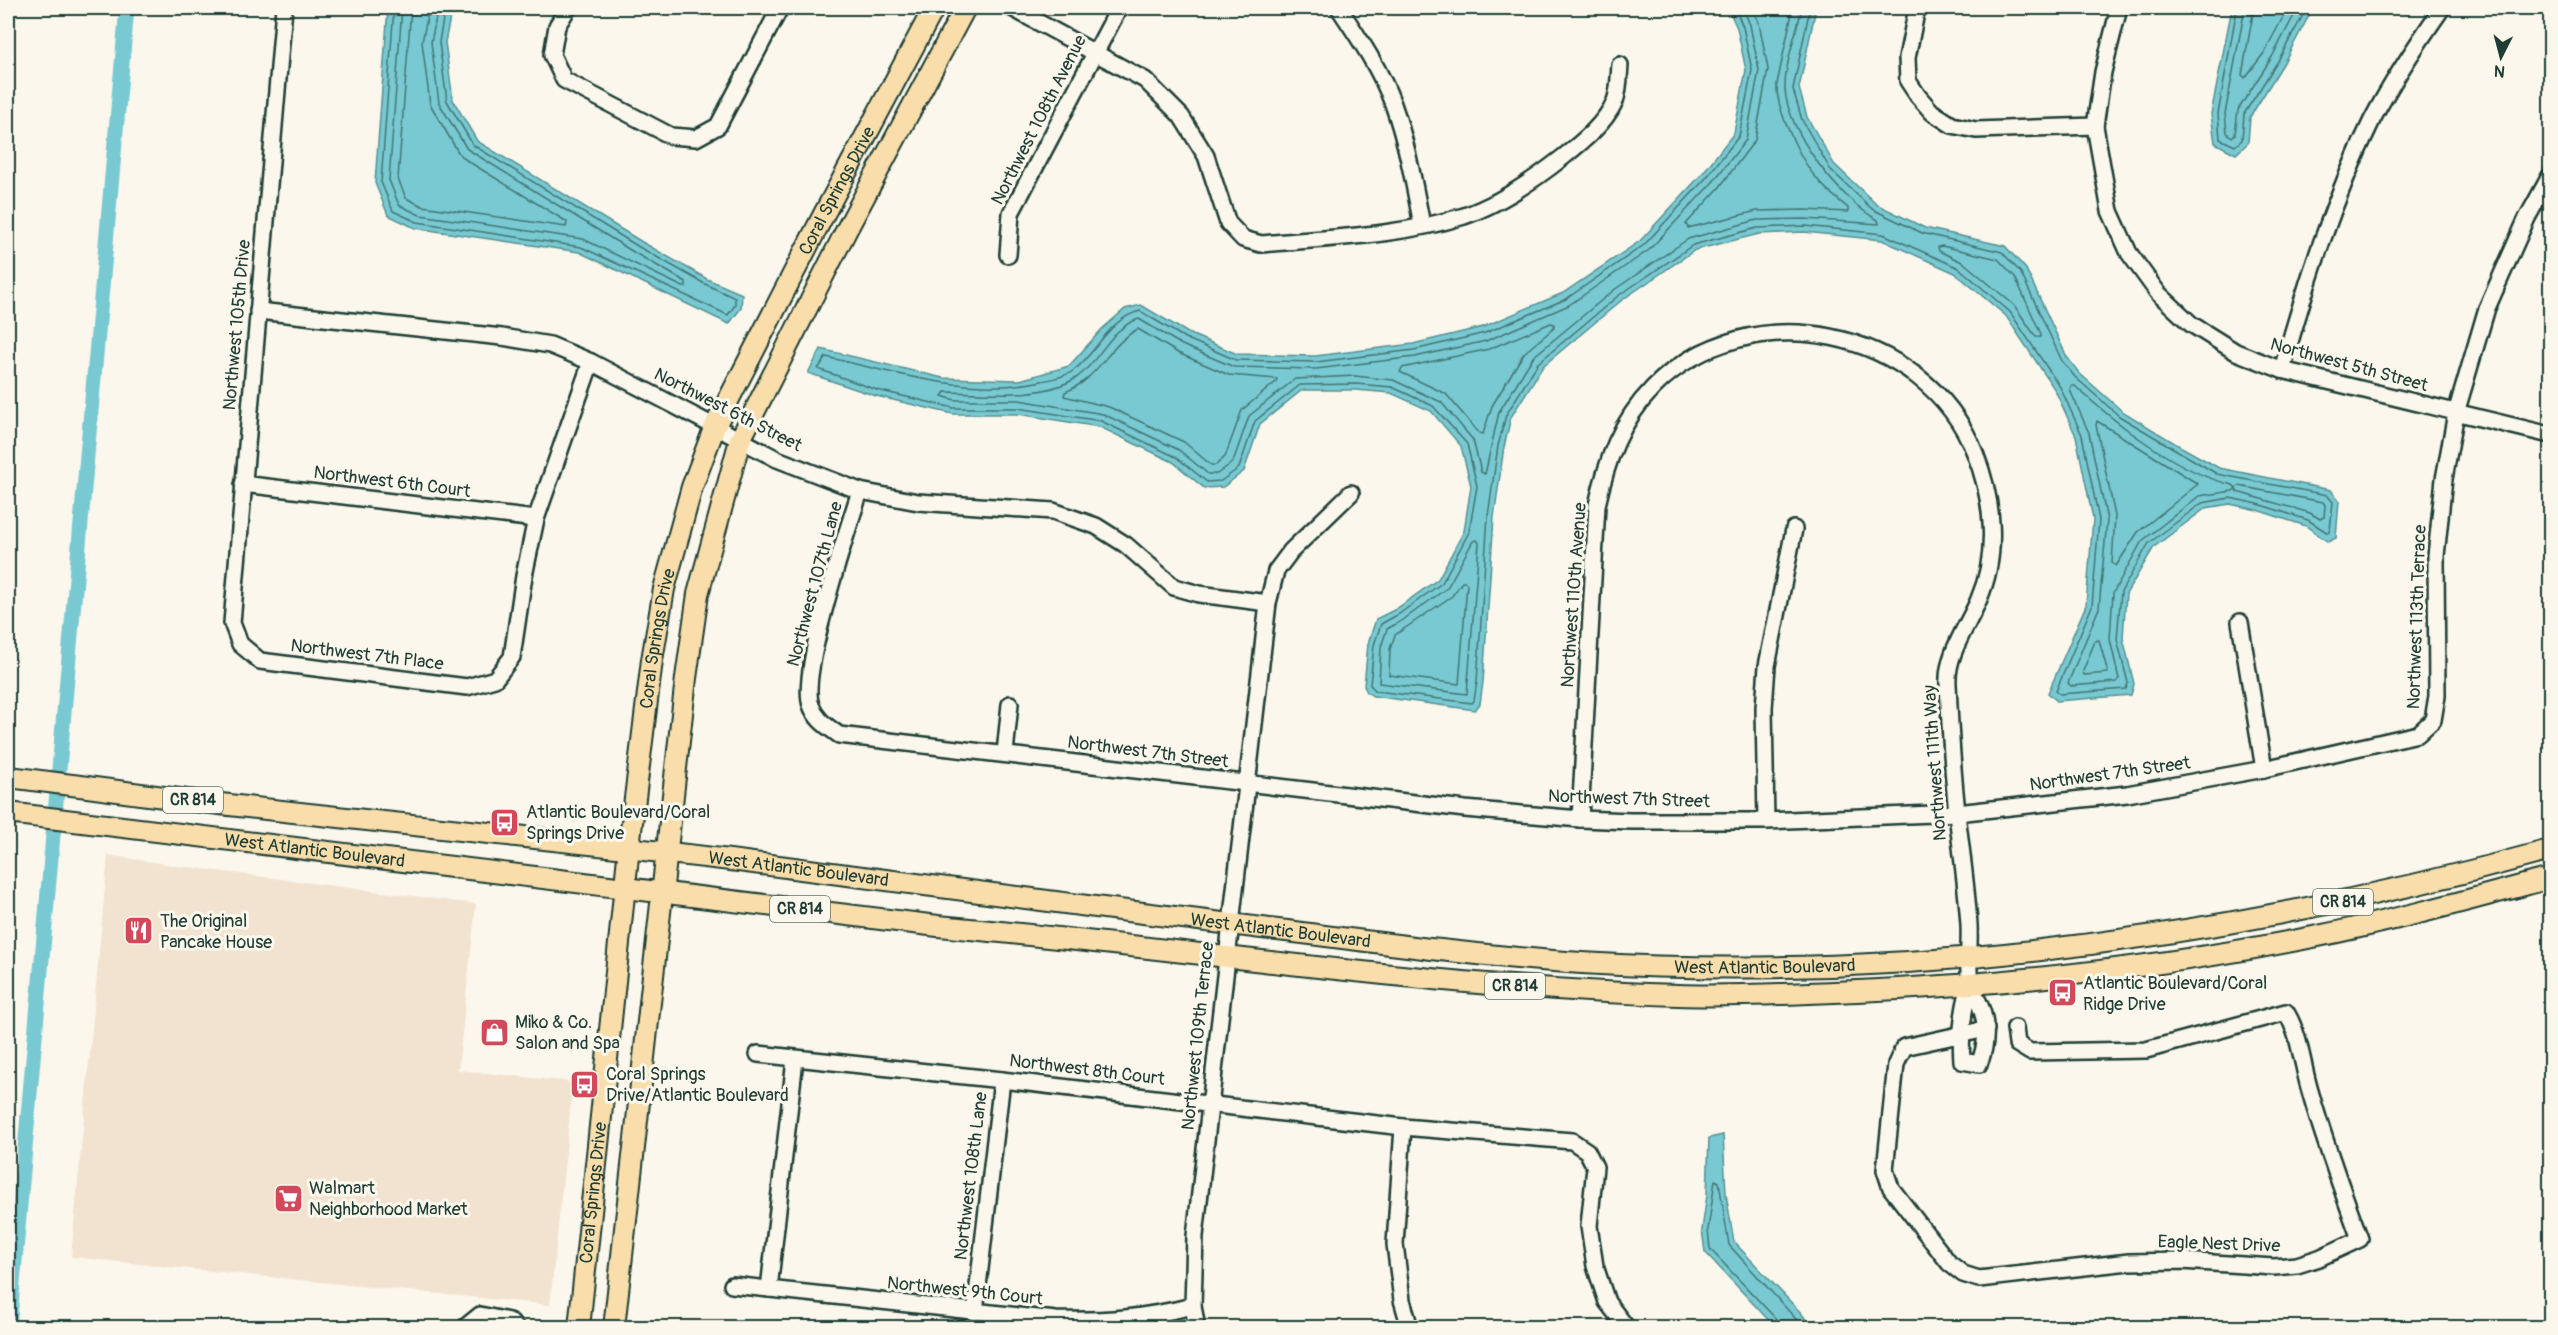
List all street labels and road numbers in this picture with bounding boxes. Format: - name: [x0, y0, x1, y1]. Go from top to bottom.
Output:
- street label: Northwest 108th Avenue: [986, 31, 1092, 209]
- street label: Coral Springs Drive: [794, 122, 880, 259]
- street label: Northwest 105th Drive: [218, 239, 256, 411]
- street label: Northwest 5th Street: [2268, 333, 2431, 397]
- street label: Northwest 6th Street: [650, 363, 807, 458]
- street label: Northwest 6th Court: [312, 461, 472, 503]
- street label: Northwest 107th Lane: [782, 499, 848, 669]
- street label: Northwest 110th Avenue: [1556, 502, 1592, 688]
- street label: Northwest 113th Terrace: [2402, 524, 2432, 710]
- street label: Coral Springs Drive: [635, 566, 681, 710]
- street label: Northwest 7th Place: [289, 634, 445, 676]
- street label: Northwest 111th Way: [1918, 684, 1952, 842]
- street label: Northwest 7th Street: [1066, 731, 1231, 773]
- street label: Northwest 7th Street: [2028, 751, 2193, 797]
- street label: Northwest 7th Street: [1548, 785, 1711, 813]
- road number: CR 814: [163, 787, 223, 813]
- street label: West Atlantic Boulevard: [223, 828, 406, 873]
- street label: West Atlantic Boulevard: [707, 846, 890, 892]
- road number: CR 814: [2313, 889, 2373, 915]
- road number: CR 814: [770, 896, 830, 922]
- street label: West Atlantic Boulevard: [1189, 908, 1372, 953]
- street label: Northwest 109th Terrace: [1177, 940, 1219, 1131]
- street label: West Atlantic Boulevard: [1674, 953, 1856, 979]
- road number: CR 814: [1485, 973, 1545, 999]
- street label: Northwest 8th Court: [1008, 1049, 1167, 1091]
- street label: Northwest 108th Lane: [949, 1090, 993, 1261]
- street label: Coral Springs Drive: [574, 1121, 612, 1265]
- street label: Eagle Nest Drive: [2157, 1230, 2281, 1258]
- street label: Northwest 9th Court: [886, 1271, 1045, 1311]

